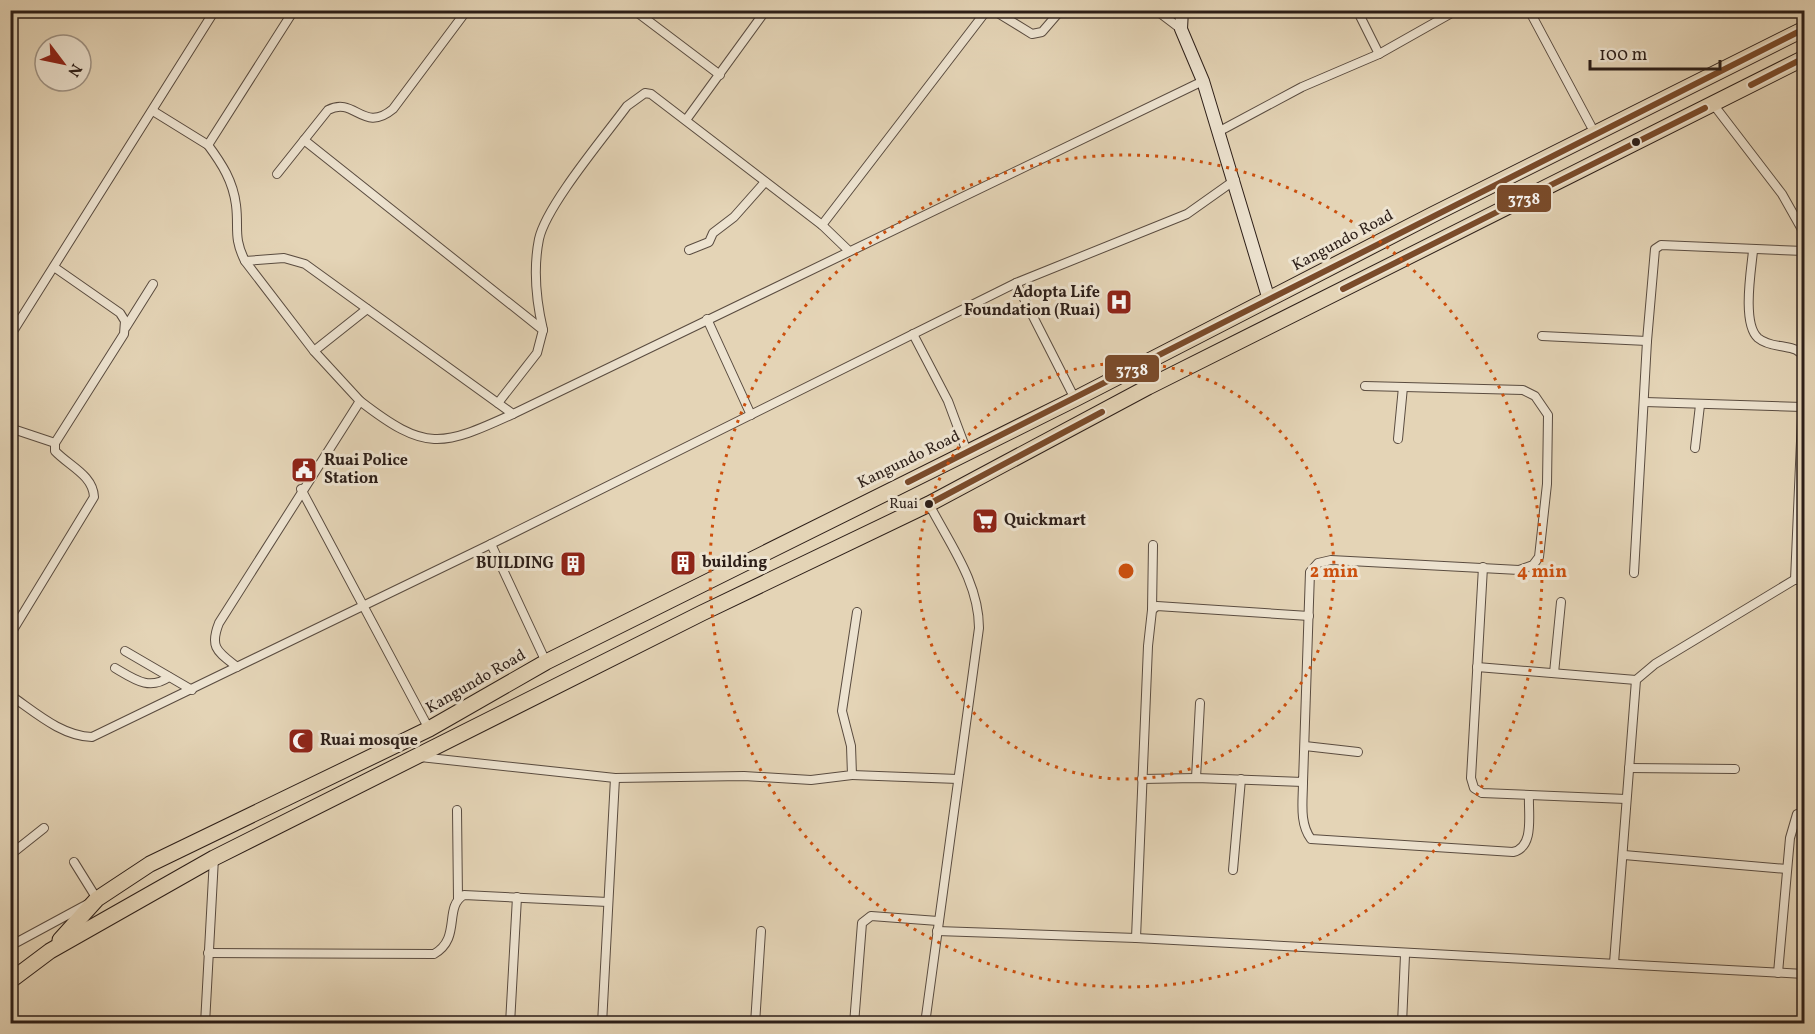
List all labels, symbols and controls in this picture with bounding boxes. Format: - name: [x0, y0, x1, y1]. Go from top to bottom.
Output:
- north arrow: [33, 33, 93, 93]
- scale bar: [1590, 33, 1720, 71]
- text: 100 m: [1599, 43, 1648, 68]
- text: N: [61, 59, 86, 81]
- unlabelled marker: [1630, 136, 1642, 148]
- line badge: 3738: [1496, 184, 1552, 213]
- text: 3738: [1508, 189, 1540, 211]
- street label: Kangundo Road: [1288, 205, 1398, 277]
- place label: Adopta Life Foundation (Ruai): [964, 282, 1100, 322]
- hospital icon: Adopta Life Foundation (Ruai): [1104, 287, 1134, 317]
- line badge: 3738: [1104, 354, 1160, 383]
- text: 3738: [1116, 360, 1148, 382]
- street label: Kangundo Road: [854, 426, 964, 494]
- place label: Ruai Police Station: [324, 450, 408, 490]
- public building icon: Ruai Police Station: [289, 455, 319, 485]
- place label: Ruai: [889, 495, 918, 514]
- marker: Ruai: [923, 498, 935, 510]
- supermarket icon: Quickmart: [970, 506, 1000, 536]
- place label: Quickmart: [1004, 510, 1086, 532]
- building icon: building: [668, 548, 698, 578]
- building icon: BUILDING: [558, 549, 588, 579]
- place label: building: [702, 552, 767, 574]
- place label: BUILDING: [476, 553, 554, 575]
- text: 2 min: [1310, 560, 1358, 585]
- text: 4 min: [1517, 560, 1567, 585]
- centre of rings: [1116, 561, 1136, 581]
- street label: Kangundo Road: [422, 644, 530, 720]
- mosque icon: Ruai mosque: [286, 726, 316, 756]
- place label: Ruai mosque: [320, 730, 418, 752]

